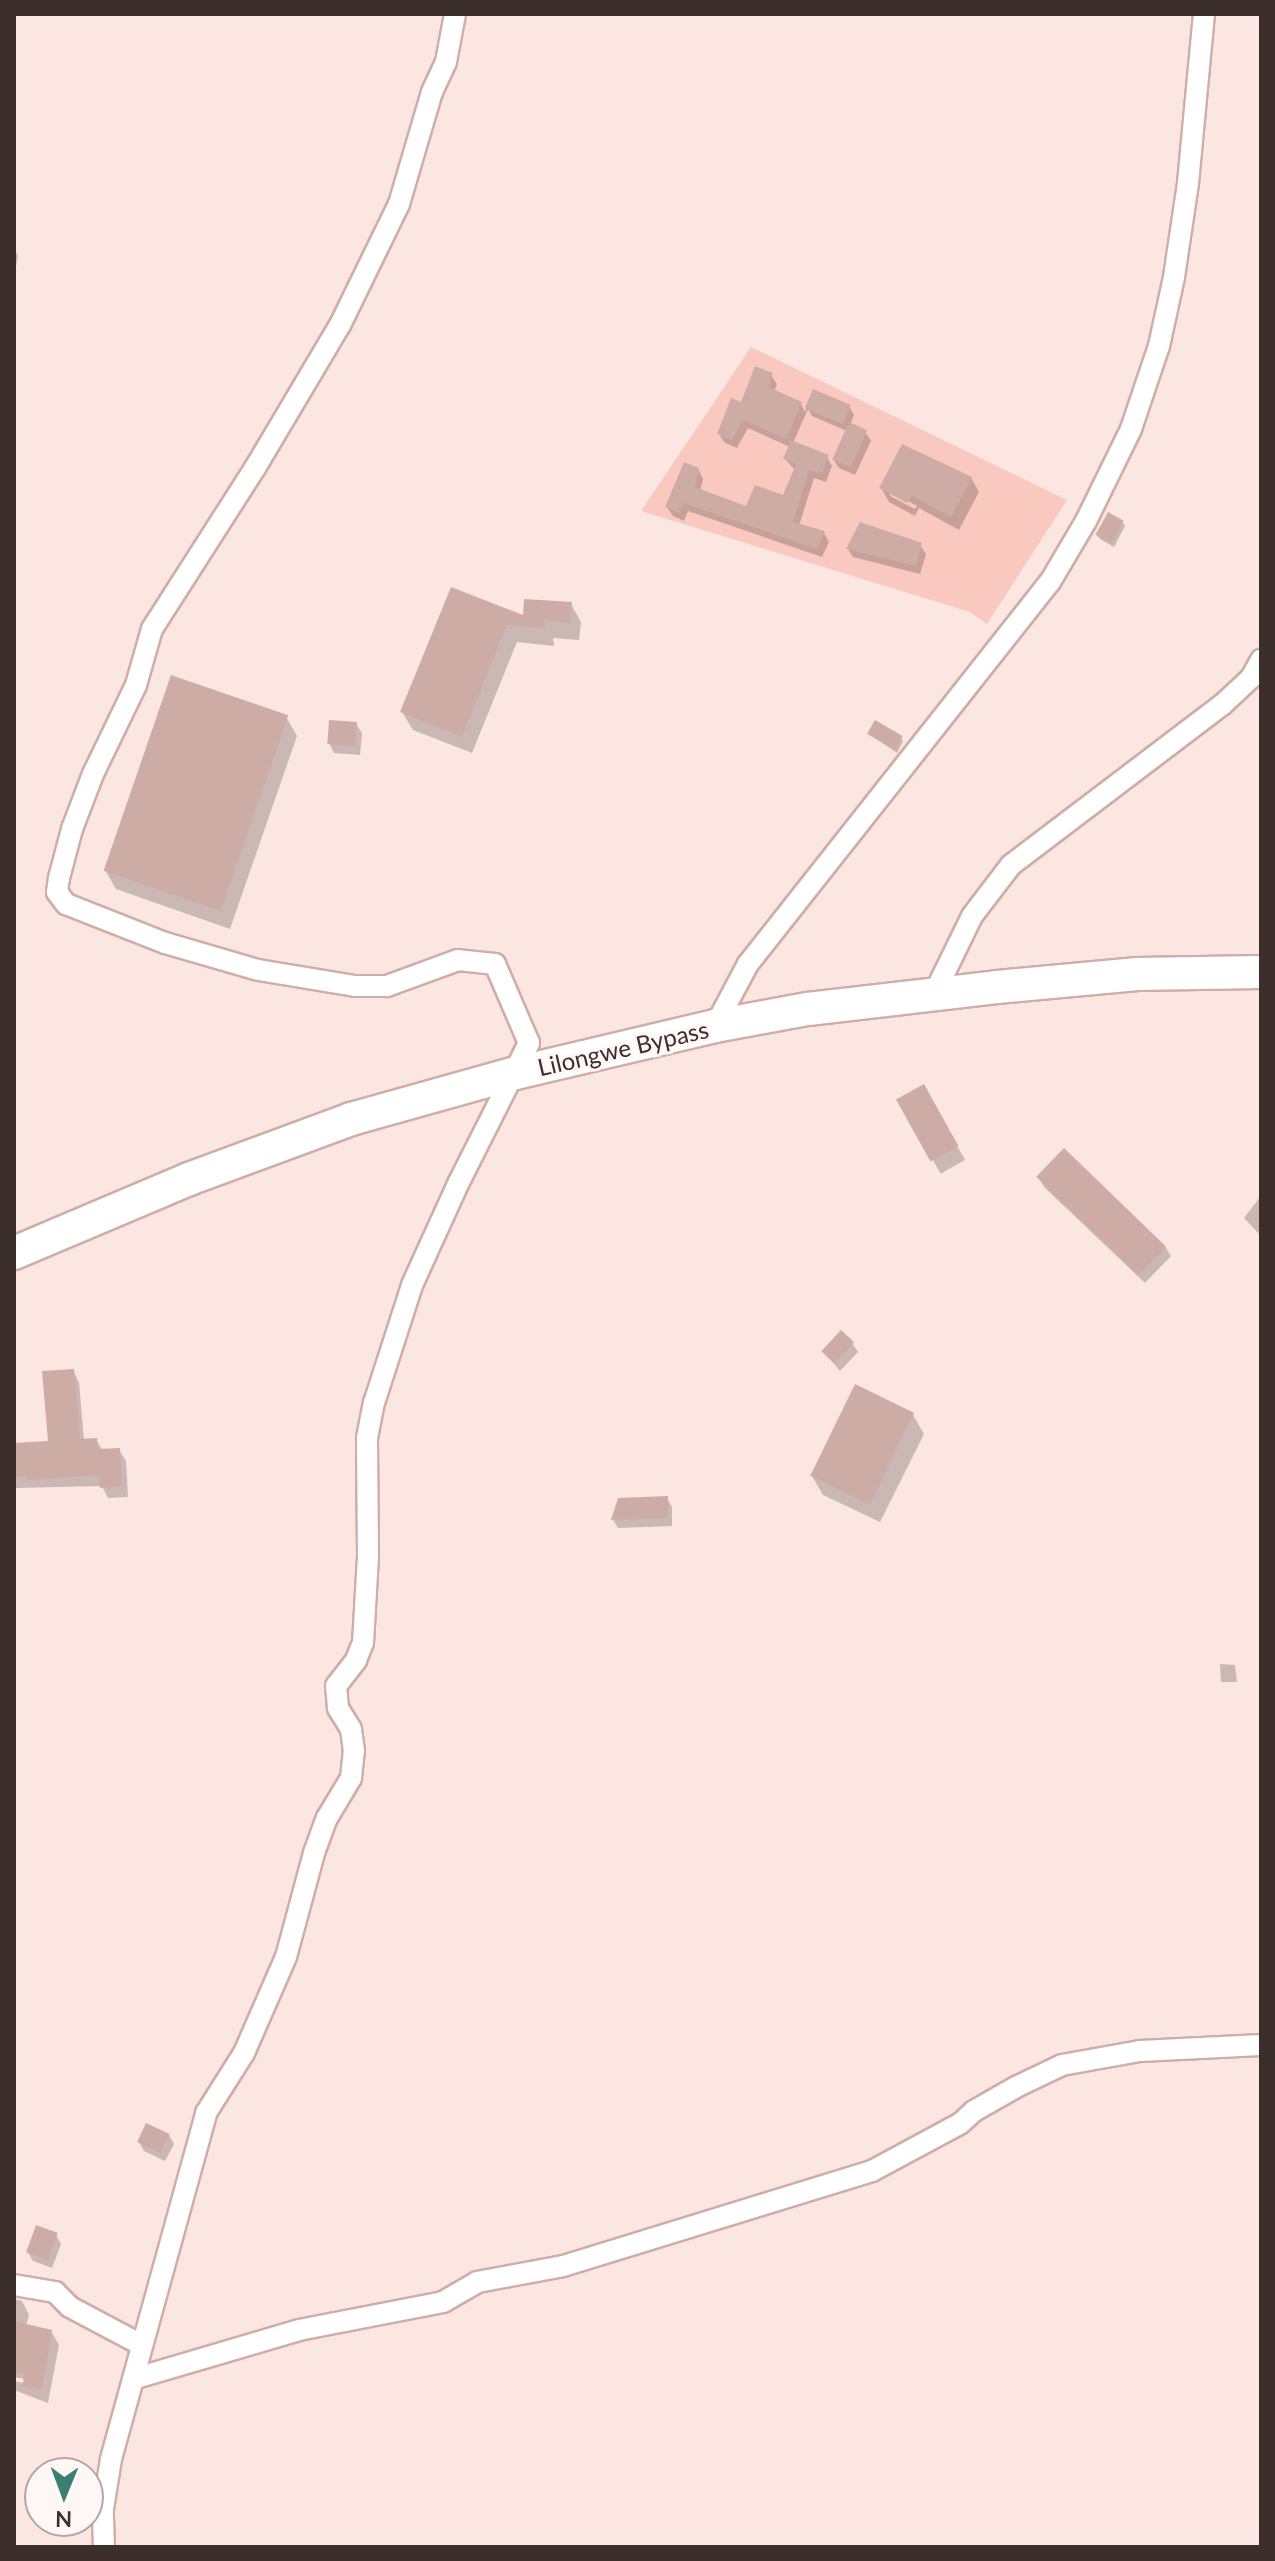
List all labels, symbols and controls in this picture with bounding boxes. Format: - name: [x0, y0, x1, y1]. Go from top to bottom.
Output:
- street label: Lilongwe Bypass: [535, 1014, 711, 1082]
- north arrow: [24, 2457, 104, 2537]
- text: N: [55, 2506, 72, 2533]

